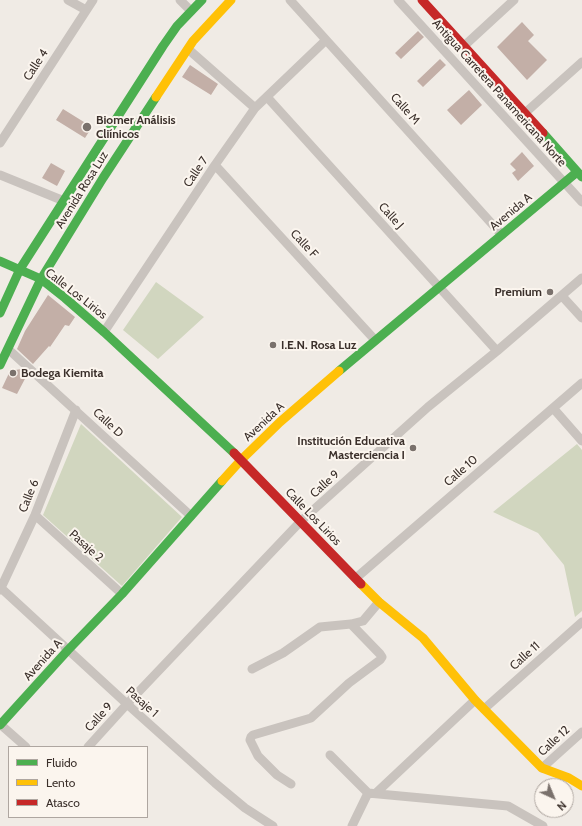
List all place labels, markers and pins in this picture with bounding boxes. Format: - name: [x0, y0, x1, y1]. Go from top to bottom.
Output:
- place label: Biomer Análisis Cliínicos: [96, 113, 176, 141]
- marker: Biomer Análisis Cliínicos: [81, 121, 93, 133]
- place label: Premium: [495, 285, 542, 299]
- marker: Premium: [545, 287, 555, 297]
- place label: I.E.N. Rosa Luz: [281, 338, 356, 352]
- marker: I.E.N. Rosa Luz: [268, 340, 278, 350]
- place label: Bodega Kiemita: [21, 366, 103, 380]
- marker: Bodega Kiemita: [8, 368, 18, 378]
- place label: Institución Educativa Masterciencia I: [297, 434, 405, 462]
- marker: Institución Educativa Masterciencia I: [408, 443, 418, 453]

